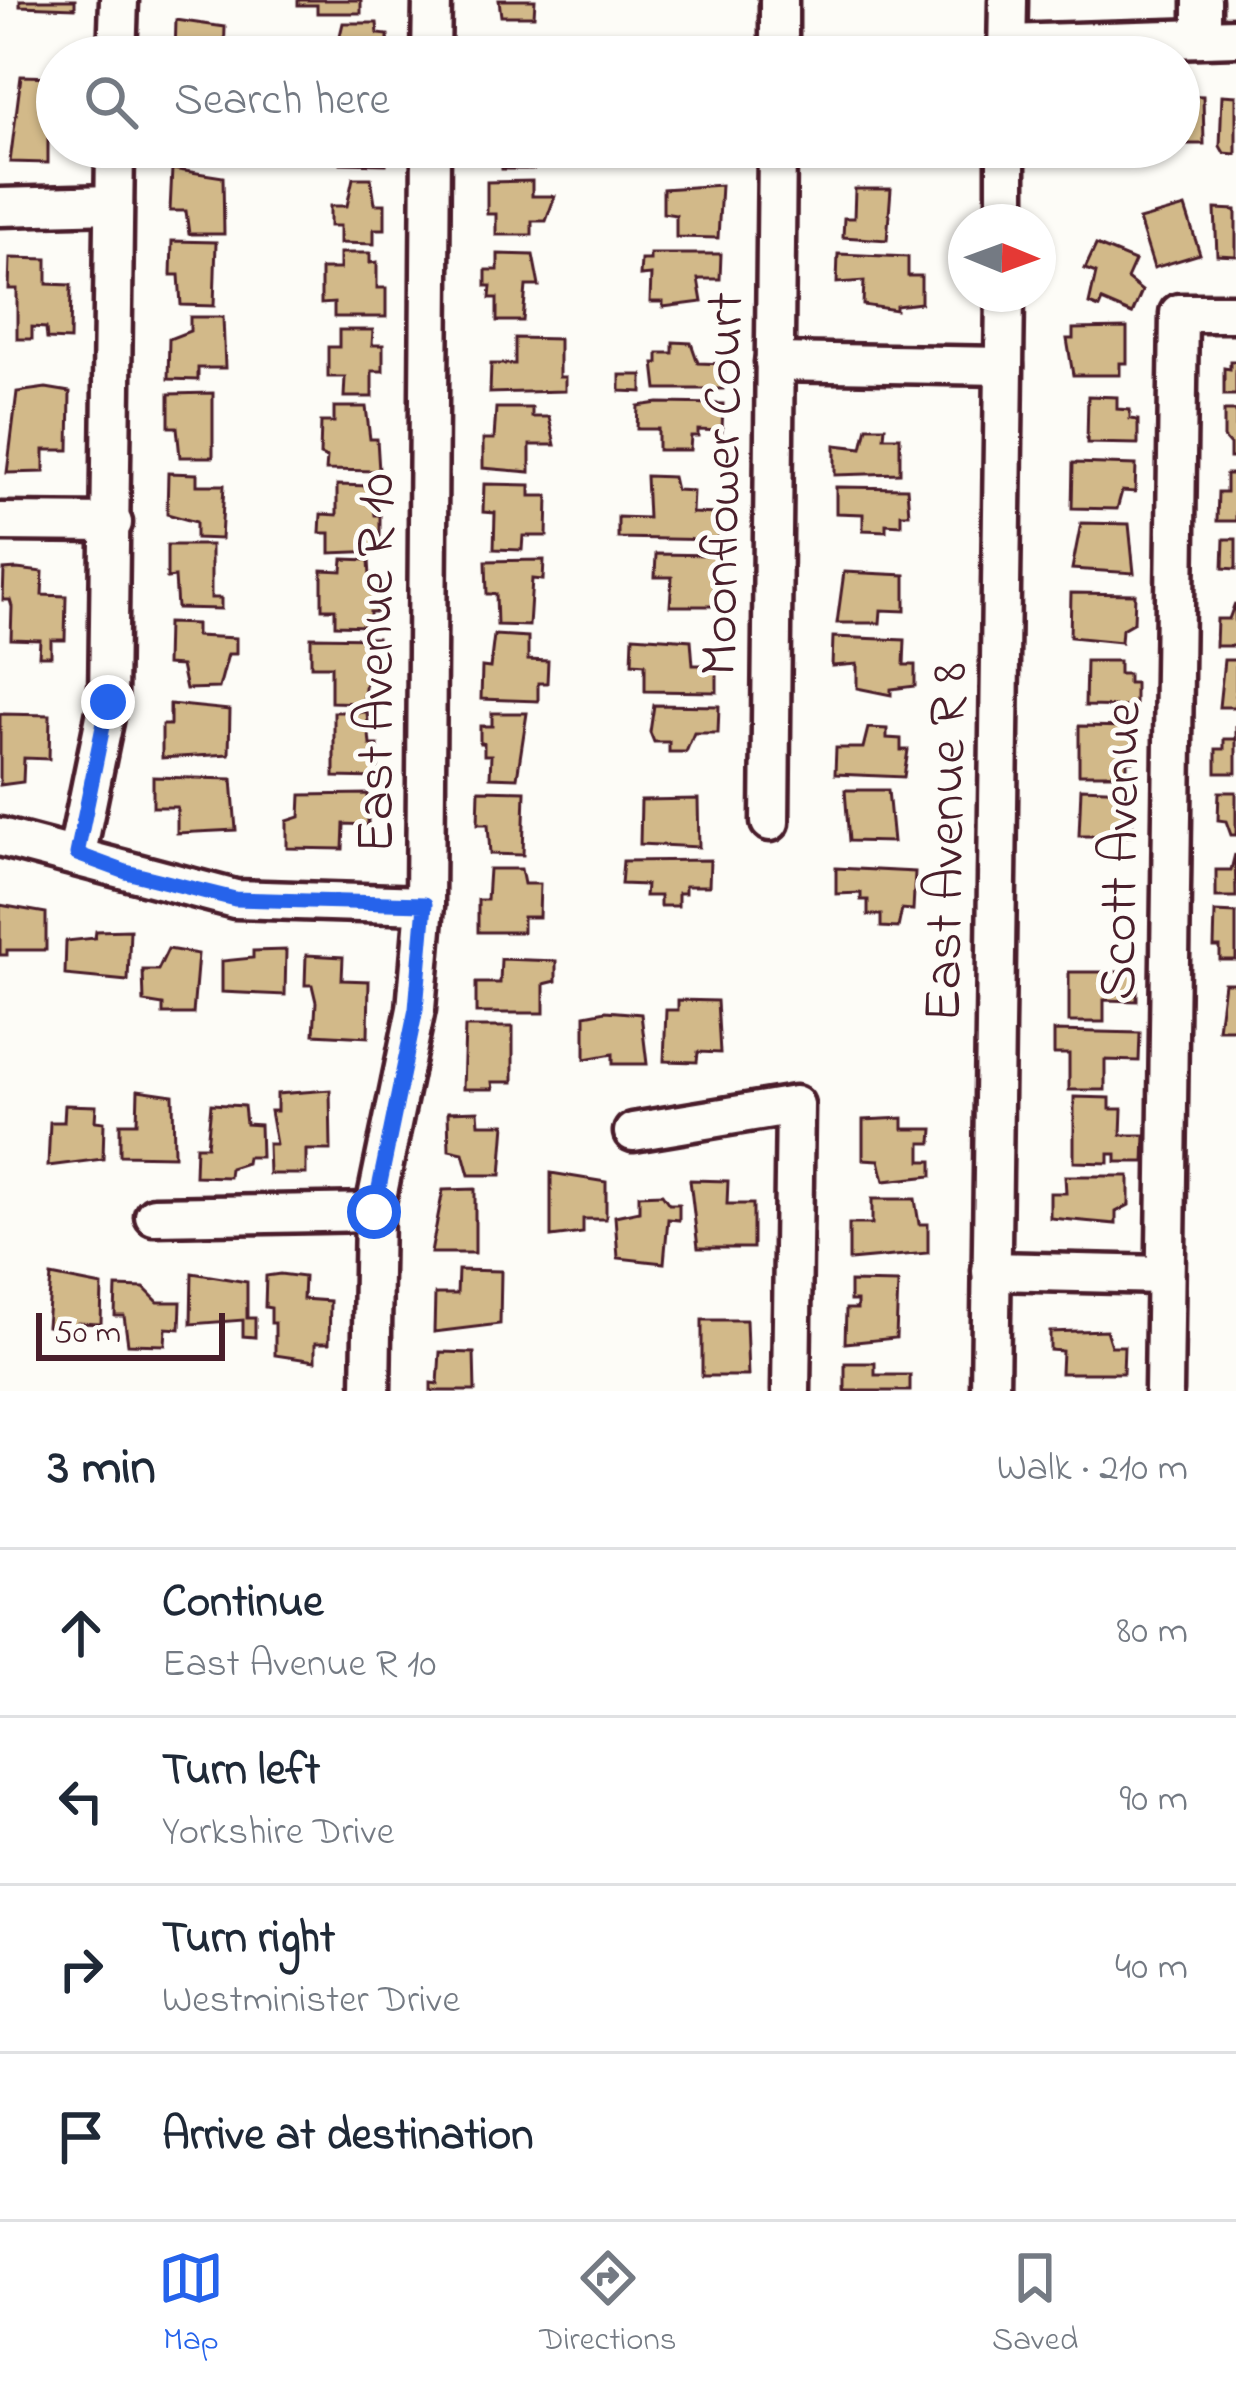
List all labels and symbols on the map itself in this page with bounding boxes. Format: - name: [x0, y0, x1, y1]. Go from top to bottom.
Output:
- north arrow: [948, 204, 1056, 312]
- street label: Moonflower Court: [683, 291, 767, 677]
- street label: East Avenue R 10: [340, 473, 418, 853]
- street label: East Avenue R 8: [907, 662, 991, 1023]
- route end: [81, 675, 135, 729]
- street label: Scott Avenue: [1081, 701, 1165, 1001]
- route start: [347, 1185, 401, 1239]
- scale bar: [36, 1307, 225, 1360]

